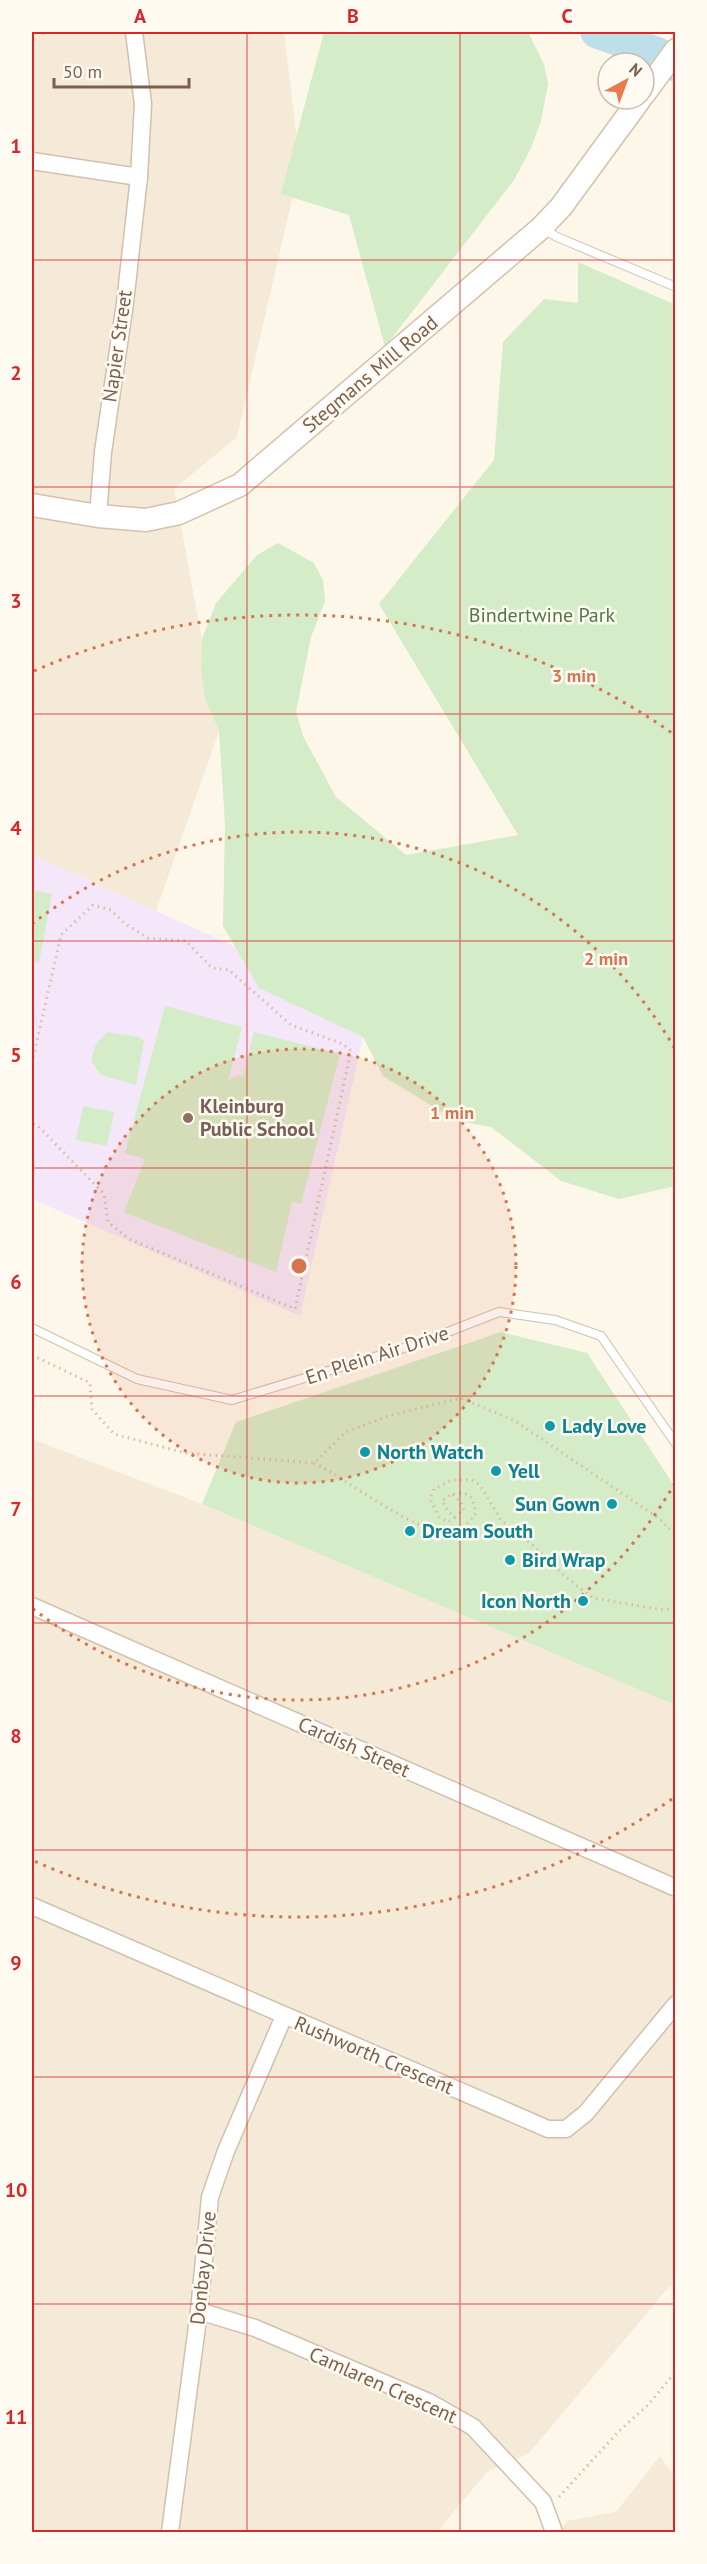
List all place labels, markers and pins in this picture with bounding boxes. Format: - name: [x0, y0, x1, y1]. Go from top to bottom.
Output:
- place label: Kleinburg Public School: [200, 1093, 314, 1142]
- marker: Kleinburg Public School: [181, 1111, 195, 1125]
- centre of rings: [289, 1256, 309, 1276]
- place label: Lady Love: [562, 1413, 647, 1439]
- marker: Lady Love: [543, 1419, 557, 1433]
- place label: North Watch: [377, 1439, 484, 1465]
- marker: North Watch: [358, 1445, 372, 1459]
- place label: Yell: [507, 1458, 540, 1484]
- marker: Yell: [489, 1464, 503, 1478]
- place label: Sun Gown: [515, 1491, 600, 1517]
- marker: Sun Gown: [605, 1497, 619, 1511]
- place label: Dream South: [422, 1518, 533, 1544]
- marker: Dream South: [403, 1524, 417, 1538]
- place label: Bird Wrap: [522, 1547, 606, 1573]
- marker: Bird Wrap: [503, 1553, 517, 1567]
- place label: Icon North: [481, 1588, 571, 1614]
- marker: Icon North: [576, 1594, 590, 1608]

